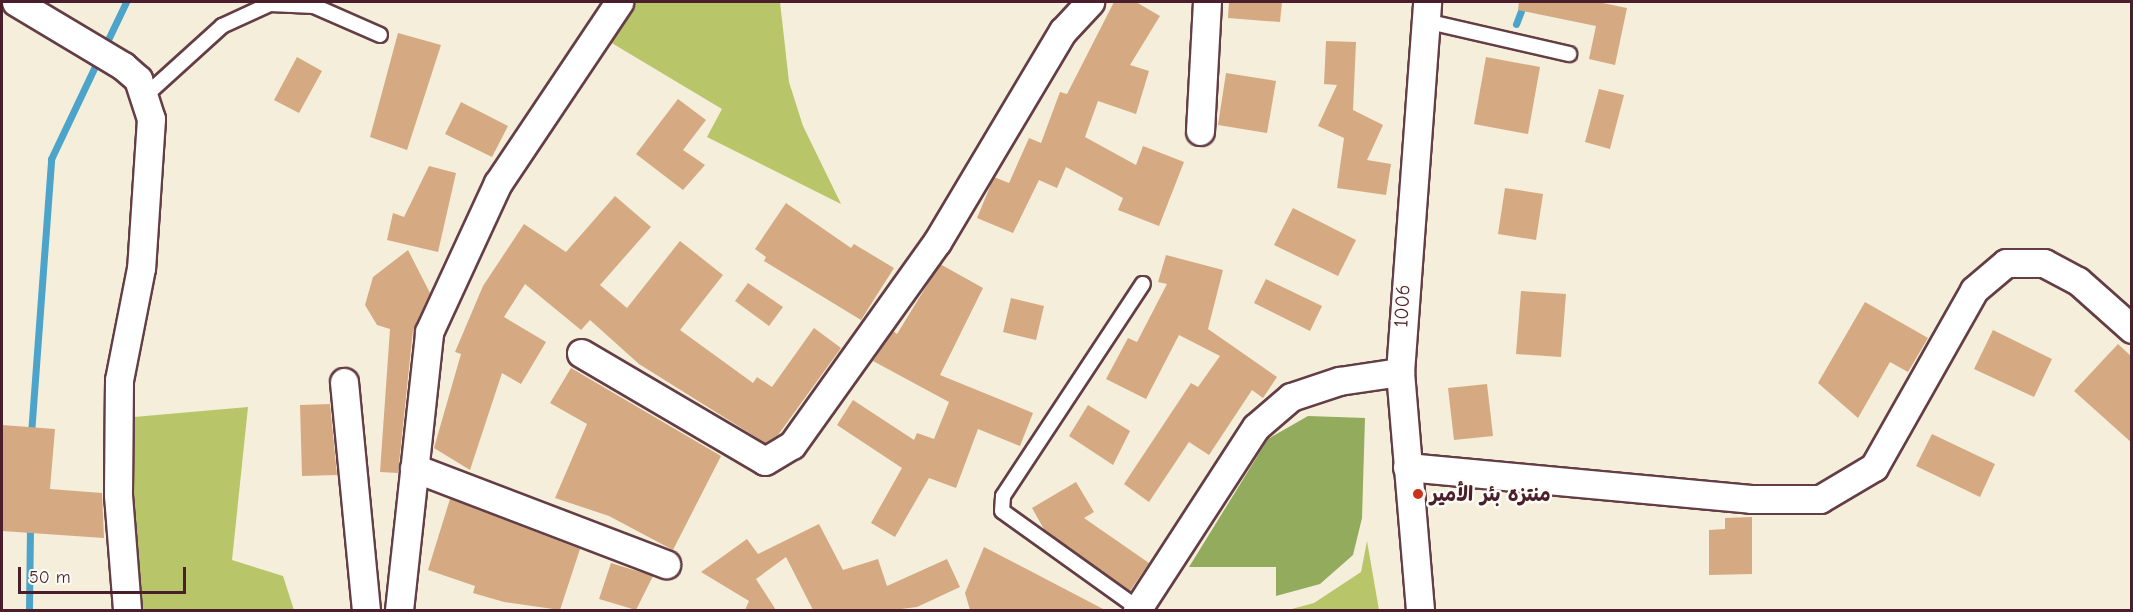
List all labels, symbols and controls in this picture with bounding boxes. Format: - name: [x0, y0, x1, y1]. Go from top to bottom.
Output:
- street label: 1006: [1389, 284, 1415, 328]
- place label: منتزه بئر الأمير: [1430, 482, 1551, 506]
- marker: منتزه بئر الأمير: [1411, 487, 1425, 501]
- scale bar: [21, 555, 189, 593]
- text: 50 m: [29, 567, 71, 588]

